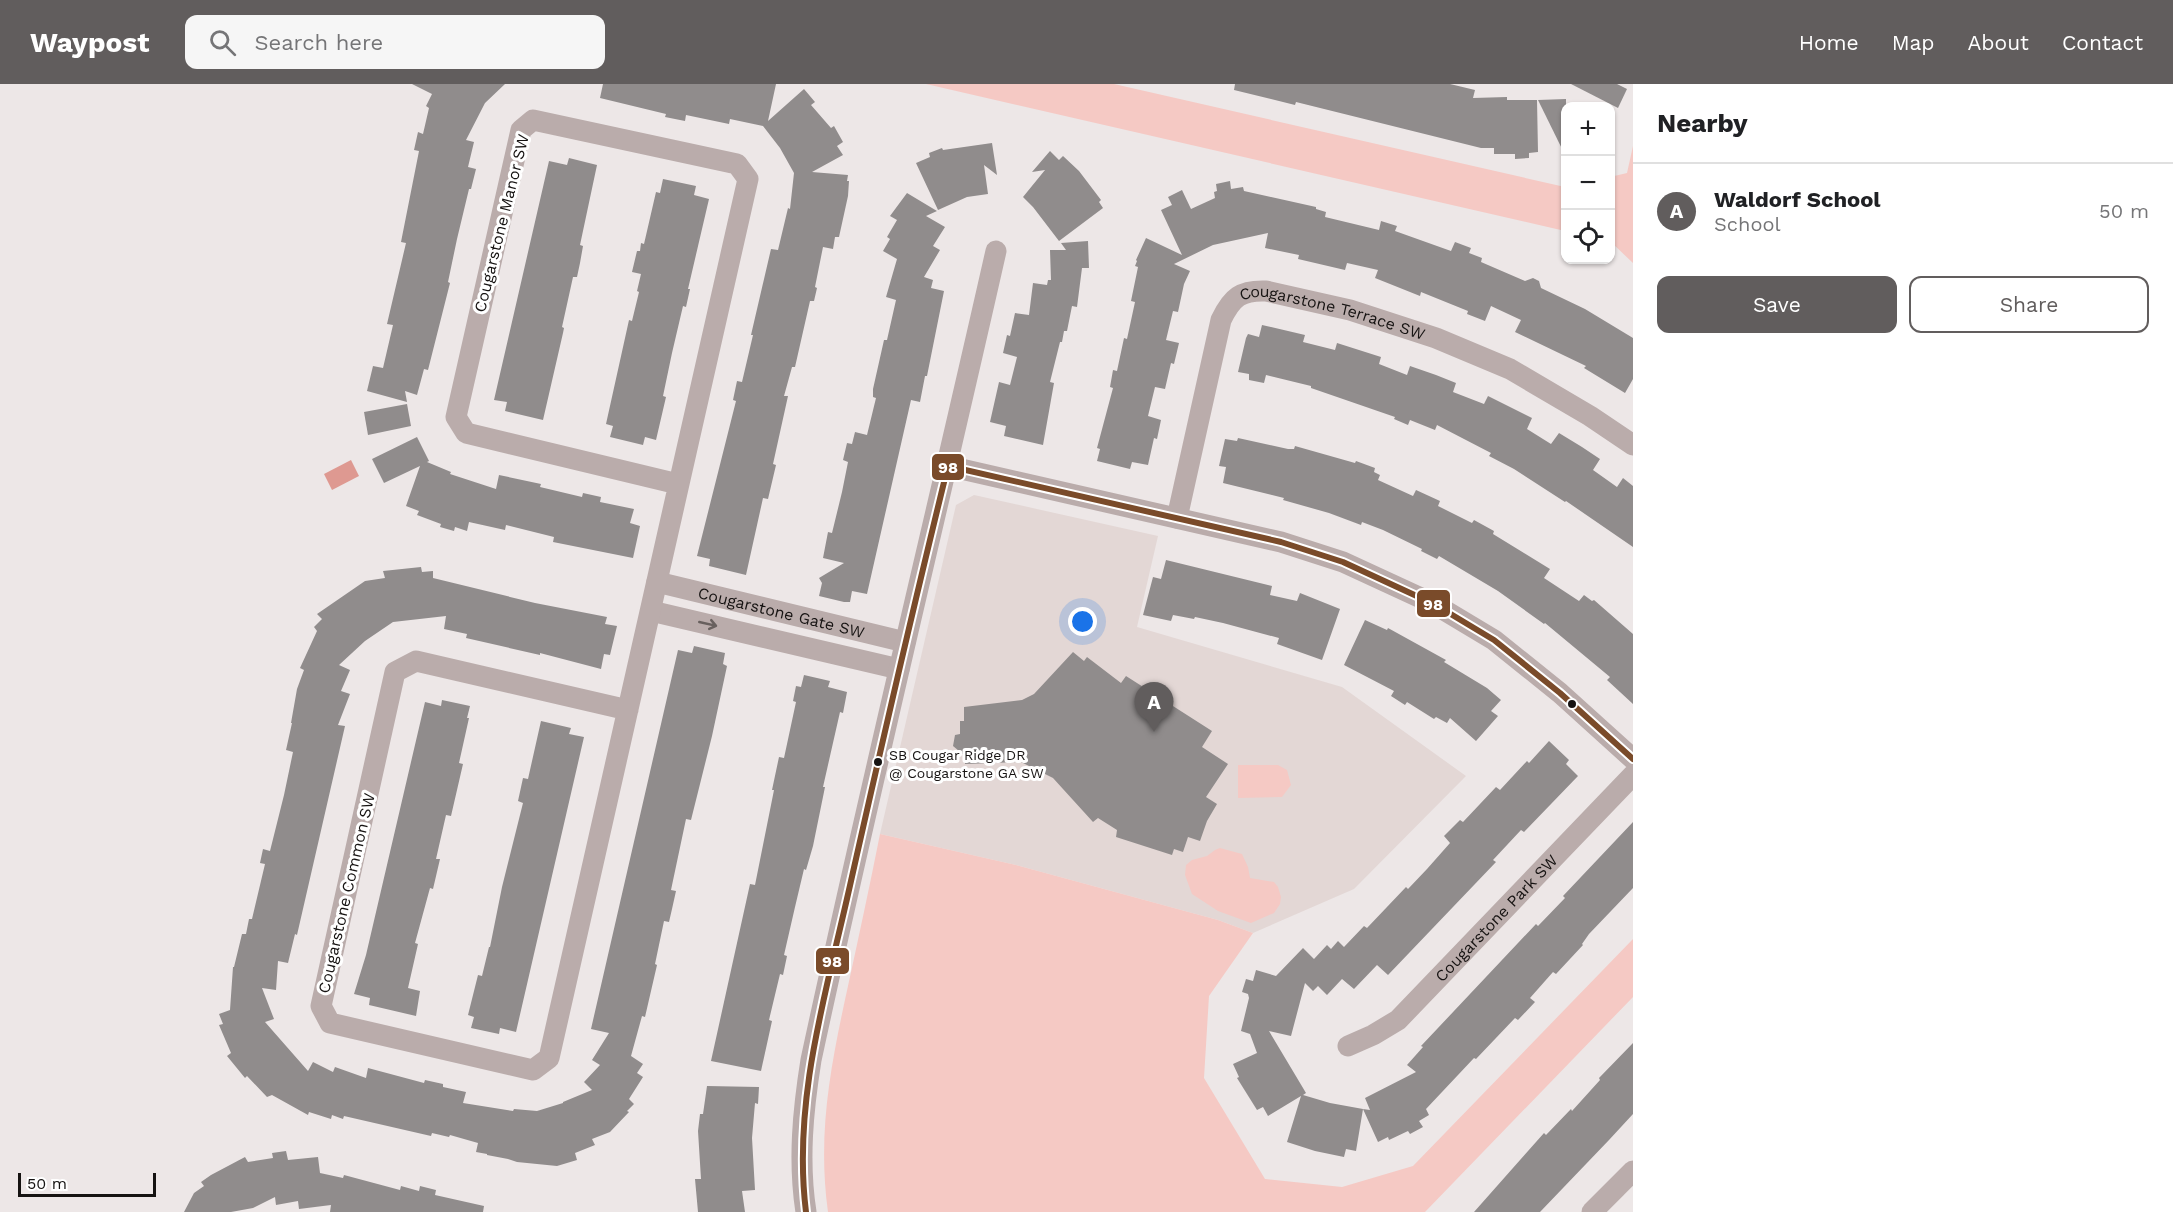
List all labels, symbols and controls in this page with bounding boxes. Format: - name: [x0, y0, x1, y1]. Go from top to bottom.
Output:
- search box: [185, 15, 605, 69]
- text: Waypost: [30, 26, 149, 59]
- icon: search: [206, 26, 239, 59]
- text: Search here: [254, 30, 383, 55]
- text: Home: [1799, 30, 1859, 55]
- text: Map: [1892, 30, 1935, 55]
- text: About: [1968, 30, 2029, 55]
- text: Contact: [2062, 30, 2143, 55]
- map controls: [1561, 102, 1615, 264]
- button: +: [1561, 102, 1615, 156]
- text: Nearby: [1657, 108, 1748, 138]
- street label: Cougarstone Manor SW: [470, 132, 533, 314]
- button: −: [1561, 156, 1615, 210]
- text: Waldorf School: [1714, 187, 1881, 212]
- text: A: [1670, 199, 1683, 223]
- text: 50 m: [2099, 199, 2149, 223]
- button: locate: [1561, 210, 1615, 264]
- text: School: [1714, 212, 1781, 236]
- button: Save: [1657, 276, 1897, 333]
- button: Share: [1909, 276, 2149, 333]
- street label: Cougarstone Terrace SW: [1237, 282, 1427, 344]
- line badge: 98: [931, 453, 965, 481]
- text: 98: [938, 458, 958, 477]
- street label: Cougarstone Gate SW: [696, 583, 867, 642]
- line badge: 98: [1416, 589, 1451, 618]
- text: 98: [1423, 595, 1443, 614]
- your location: [1068, 607, 1097, 636]
- one-way arrow: [698, 619, 717, 631]
- pin: A: [1134, 682, 1174, 732]
- unlabelled marker: [1566, 698, 1578, 710]
- place label: SB Cougar Ridge DR @ Cougarstone GA SW: [889, 747, 1044, 781]
- marker: SB Cougar Ridge DR @ Cougarstone GA SW: [872, 756, 884, 768]
- street label: Cougarstone Common SW: [314, 791, 379, 995]
- street label: Cougarstone Park SW: [1431, 851, 1562, 986]
- line badge: 98: [815, 947, 850, 975]
- text: 98: [822, 952, 842, 971]
- scale bar: [18, 1170, 156, 1198]
- text: 50 m: [27, 1174, 67, 1193]

